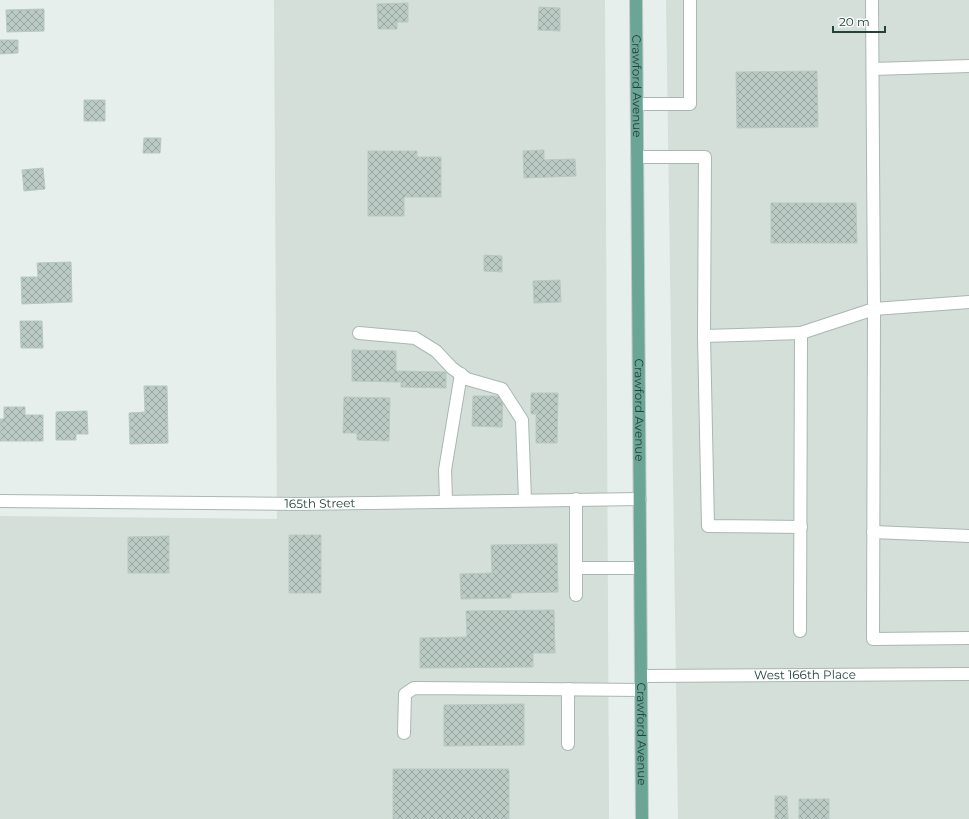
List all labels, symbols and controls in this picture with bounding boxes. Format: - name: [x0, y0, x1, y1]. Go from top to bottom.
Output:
- scale bar: [833, 8, 885, 34]
- text: 20 m: [839, 14, 870, 29]
- street label: Crawford Avenue: [629, 34, 645, 138]
- street label: Crawford Avenue: [632, 358, 647, 462]
- street label: 165th Street: [284, 495, 356, 511]
- street label: West 166th Place: [754, 667, 856, 682]
- street label: Crawford Avenue: [634, 682, 650, 786]

